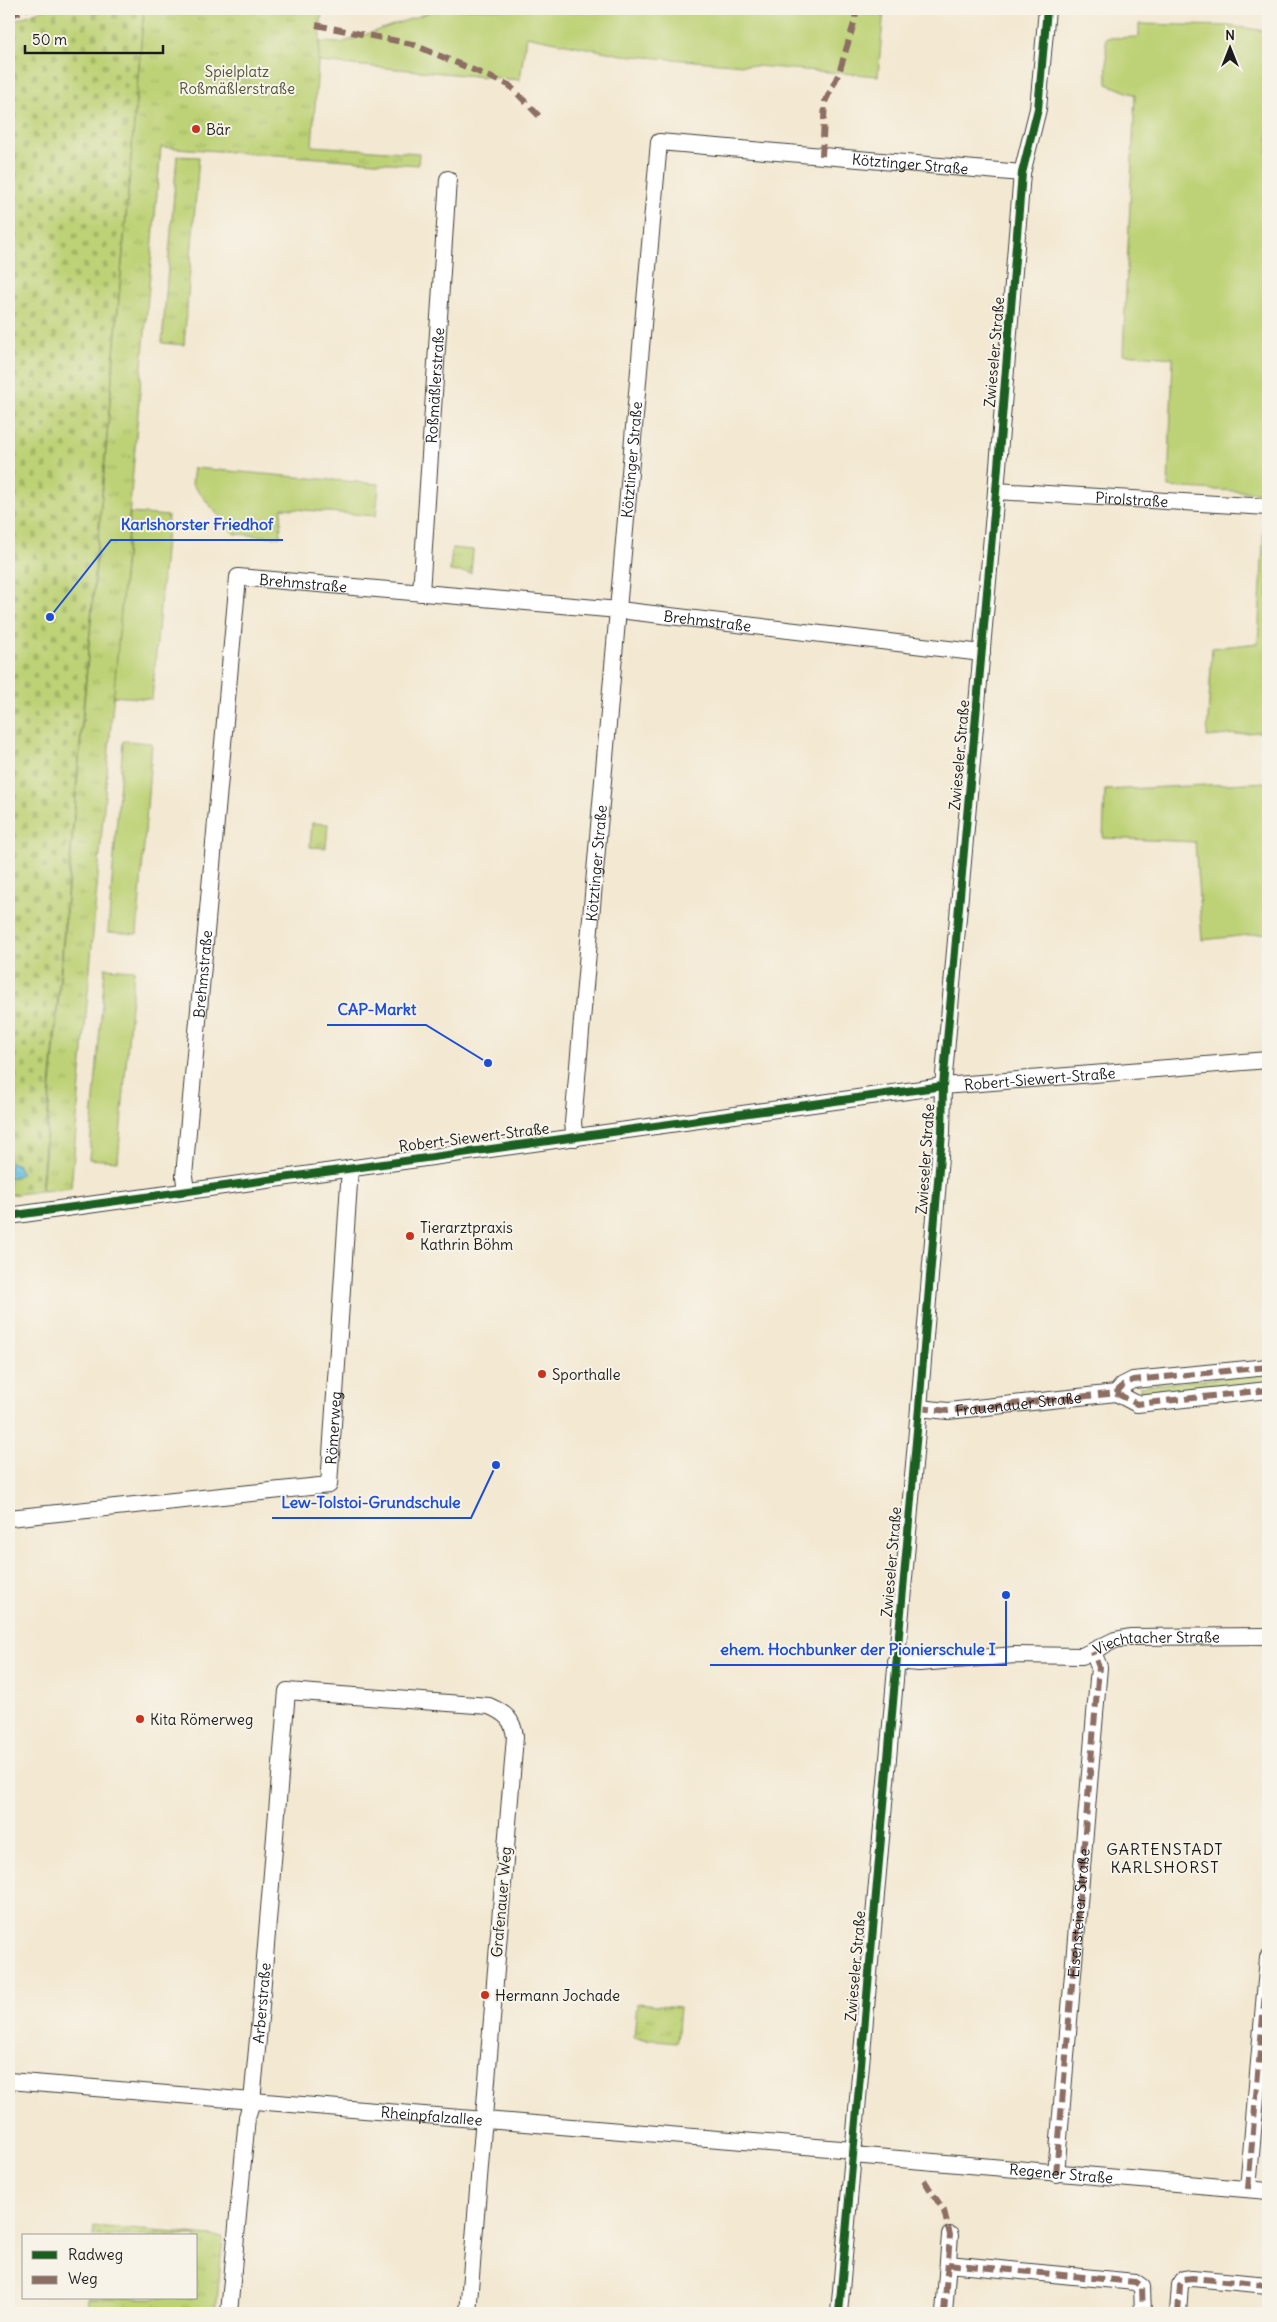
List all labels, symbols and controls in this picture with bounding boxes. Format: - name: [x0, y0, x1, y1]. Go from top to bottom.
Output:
- scale bar: [25, 22, 162, 54]
- north arrow: [1204, 22, 1254, 72]
- text: N: [1225, 26, 1235, 44]
- text: 50 m: [32, 30, 67, 49]
- park label: Spielplatz Roßmäßlerstraße: [179, 62, 295, 98]
- place label: Bär: [206, 120, 231, 139]
- marker: Bär: [190, 123, 202, 135]
- street label: Kötztinger Straße: [851, 149, 969, 178]
- street label: Zwieseler Straße: [980, 296, 1008, 408]
- street label: Roßmäßlerstraße: [421, 327, 448, 444]
- street label: Kötztinger Straße: [617, 401, 646, 519]
- street label: Pirolstraße: [1095, 487, 1169, 511]
- callout: Karlshorster Friedhof: [111, 509, 283, 540]
- text: Karlshorster Friedhof: [121, 514, 274, 534]
- street label: Brehmstraße: [258, 569, 348, 596]
- street label: Brehmstraße: [663, 606, 752, 635]
- street label: Zwieseler Straße: [945, 699, 973, 811]
- street label: Kötztinger Straße: [581, 804, 610, 922]
- street label: Brehmstraße: [189, 929, 216, 1019]
- callout: CAP-Markt: [327, 994, 426, 1025]
- text: CAP-Markt: [338, 999, 417, 1019]
- street label: Robert-Siewert-Straße: [963, 1063, 1116, 1094]
- street label: Zwieseler Straße: [912, 1103, 938, 1215]
- street label: Robert-Siewert-Straße: [398, 1118, 550, 1156]
- place label: Tierarztpraxis Kathrin Böhm: [420, 1218, 513, 1254]
- marker: Tierarztpraxis Kathrin Böhm: [404, 1230, 416, 1242]
- place label: Sporthalle: [552, 1365, 621, 1384]
- marker: Sporthalle: [536, 1368, 548, 1380]
- street label: Frauenauer Straße: [954, 1387, 1082, 1420]
- street label: Römerweg: [321, 1391, 345, 1465]
- callout: Lew-Tolstoi-Grundschule: [272, 1487, 471, 1518]
- text: Lew-Tolstoi-Grundschule: [281, 1492, 461, 1512]
- street label: Zwieseler Straße: [877, 1506, 905, 1618]
- street label: Viechtacher Straße: [1090, 1627, 1220, 1659]
- callout: ehem. Hochbunker der Pionierschule I: [710, 1634, 1006, 1665]
- text: ehem. Hochbunker der Pionierschule I: [720, 1639, 996, 1659]
- place label: Kita Römerweg: [150, 1710, 253, 1729]
- marker: Kita Römerweg: [134, 1713, 146, 1725]
- district label: GARTENSTADT KARLSHORST: [1106, 1839, 1224, 1877]
- street label: Grafenauer Weg: [487, 1846, 515, 1958]
- street label: Eisensteiner Straße: [1063, 1848, 1093, 1978]
- street label: Zwieseler Straße: [841, 1910, 869, 2022]
- street label: Arberstraße: [248, 1962, 274, 2044]
- place label: Hermann Jochade: [495, 1986, 620, 2005]
- marker: Hermann Jochade: [479, 1989, 491, 2001]
- street label: Rheinpfalzallee: [380, 2102, 483, 2129]
- street label: Regener Straße: [1008, 2159, 1114, 2187]
- legend: [22, 2234, 198, 2300]
- text: Radweg: [68, 2245, 123, 2264]
- text: Weg: [68, 2269, 98, 2288]

